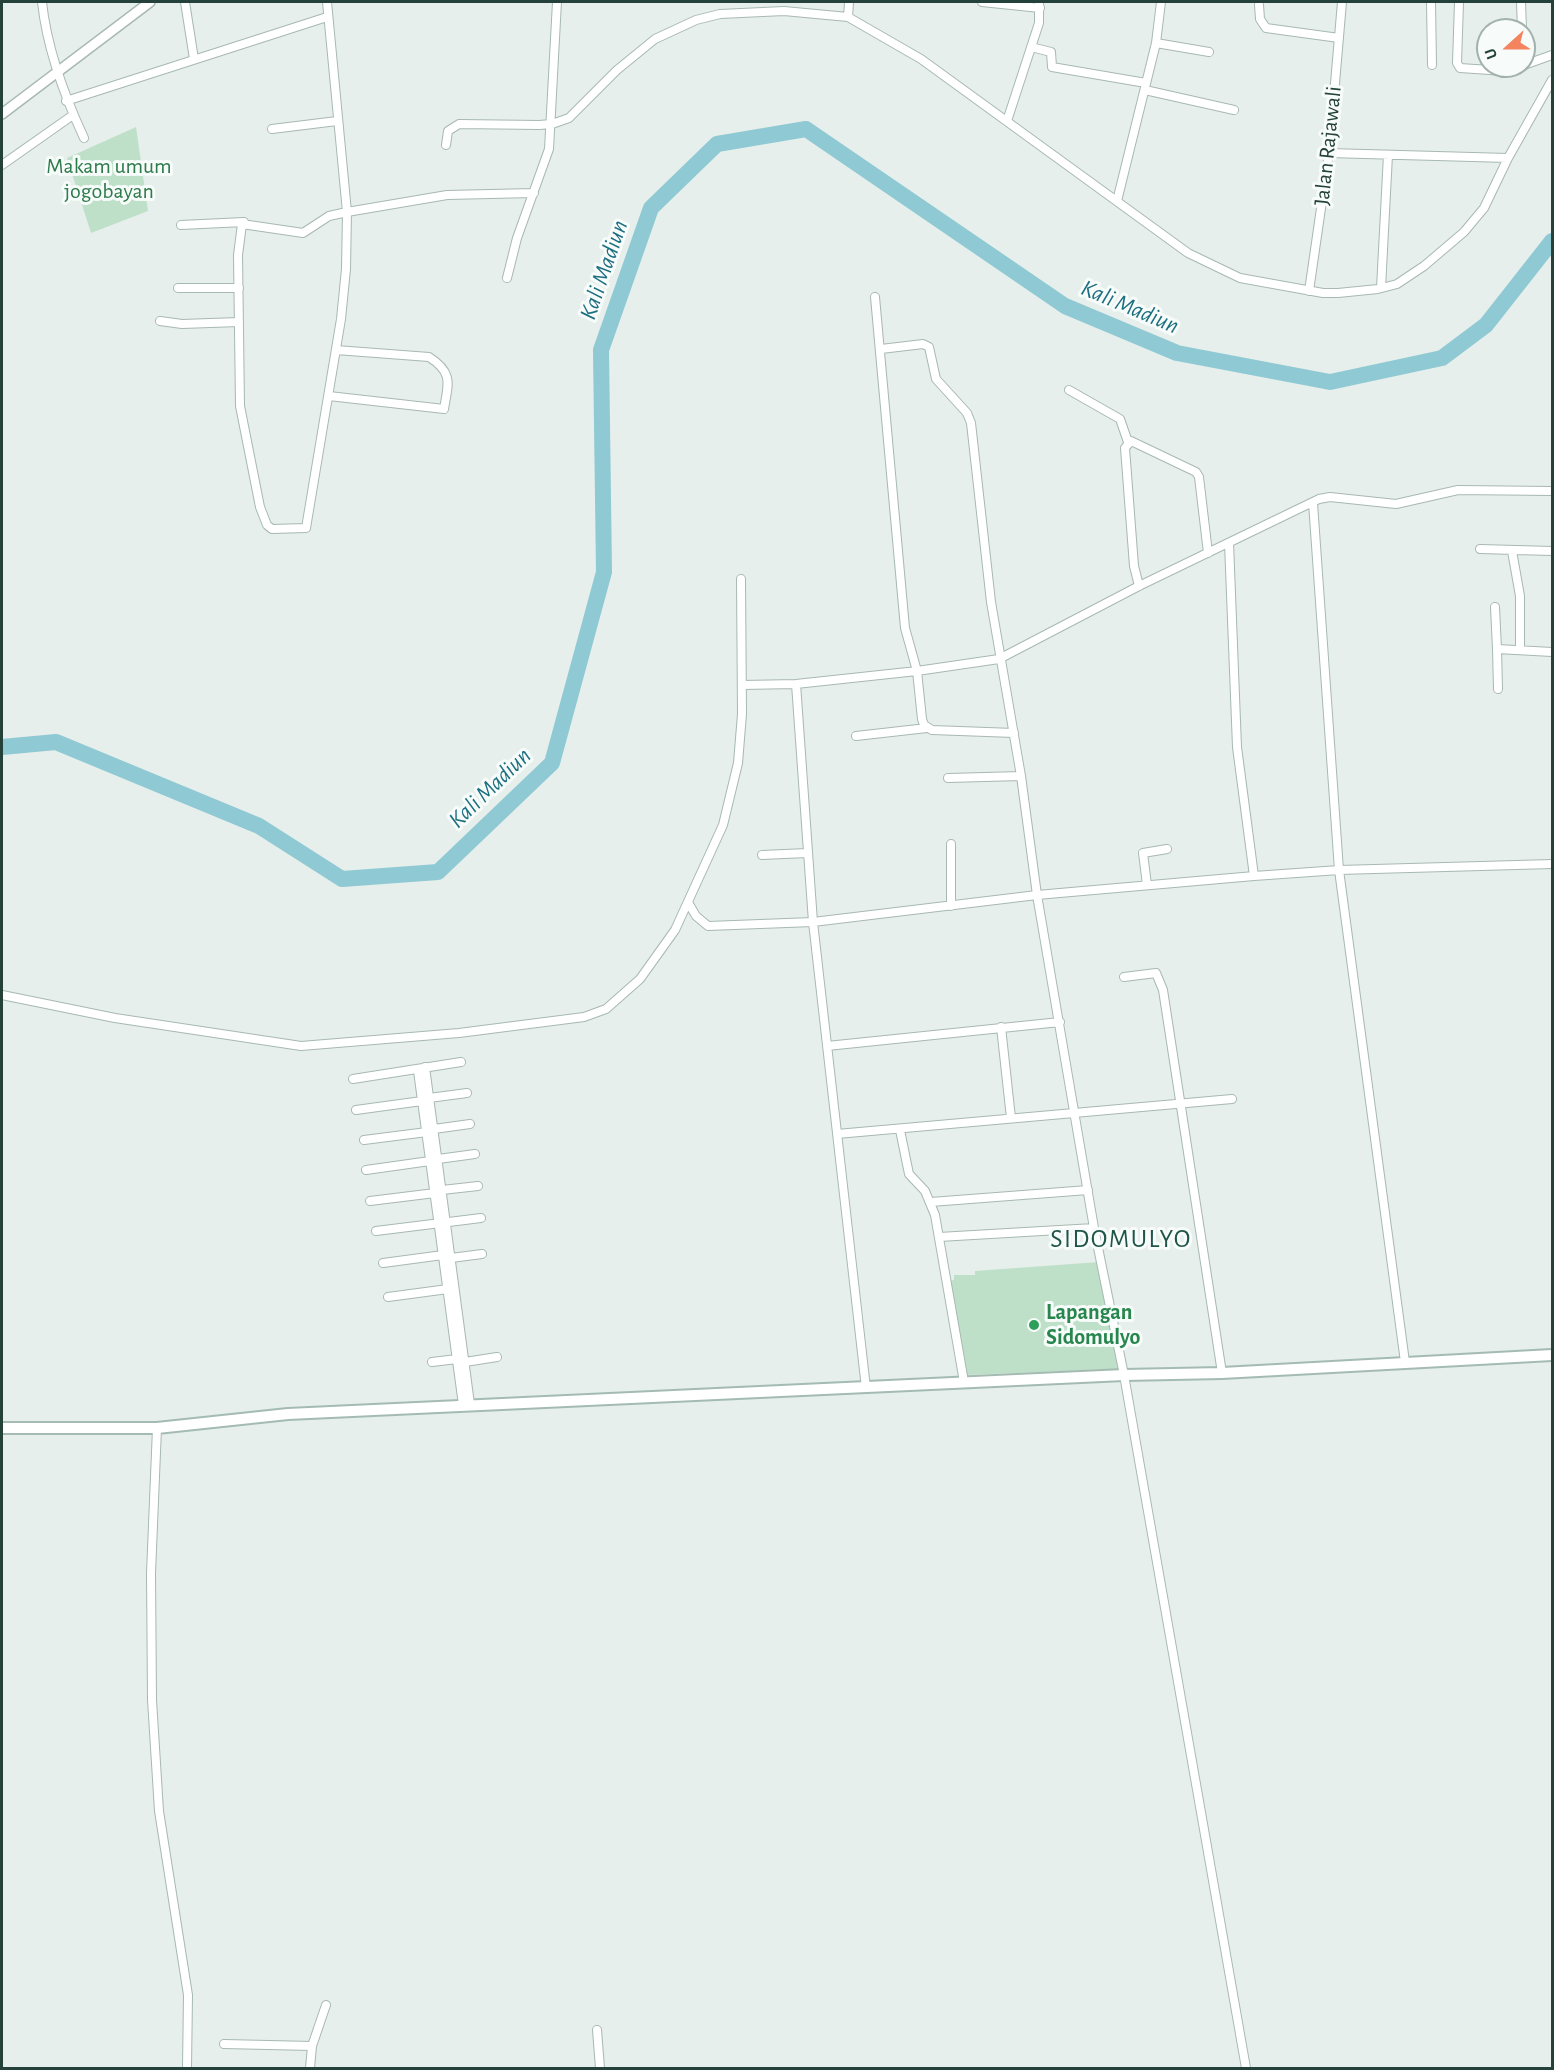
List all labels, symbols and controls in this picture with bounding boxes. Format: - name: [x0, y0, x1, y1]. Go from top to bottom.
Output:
- north arrow: [1476, 18, 1536, 78]
- text: U: [1482, 46, 1500, 61]
- street label: Jalan Rajawali: [1309, 85, 1347, 207]
- park label: Makam umum jogobayan: [46, 153, 172, 204]
- water label: Kali Madiun: [574, 216, 634, 324]
- water label: Kali Madiun: [1077, 273, 1183, 341]
- water label: Kali Madiun: [443, 742, 537, 834]
- district label: SIDOMULYO: [1050, 1223, 1192, 1255]
- place label: Lapangan Sidomulyo: [1046, 1299, 1140, 1350]
- marker: Lapangan Sidomulyo: [1027, 1318, 1041, 1332]

